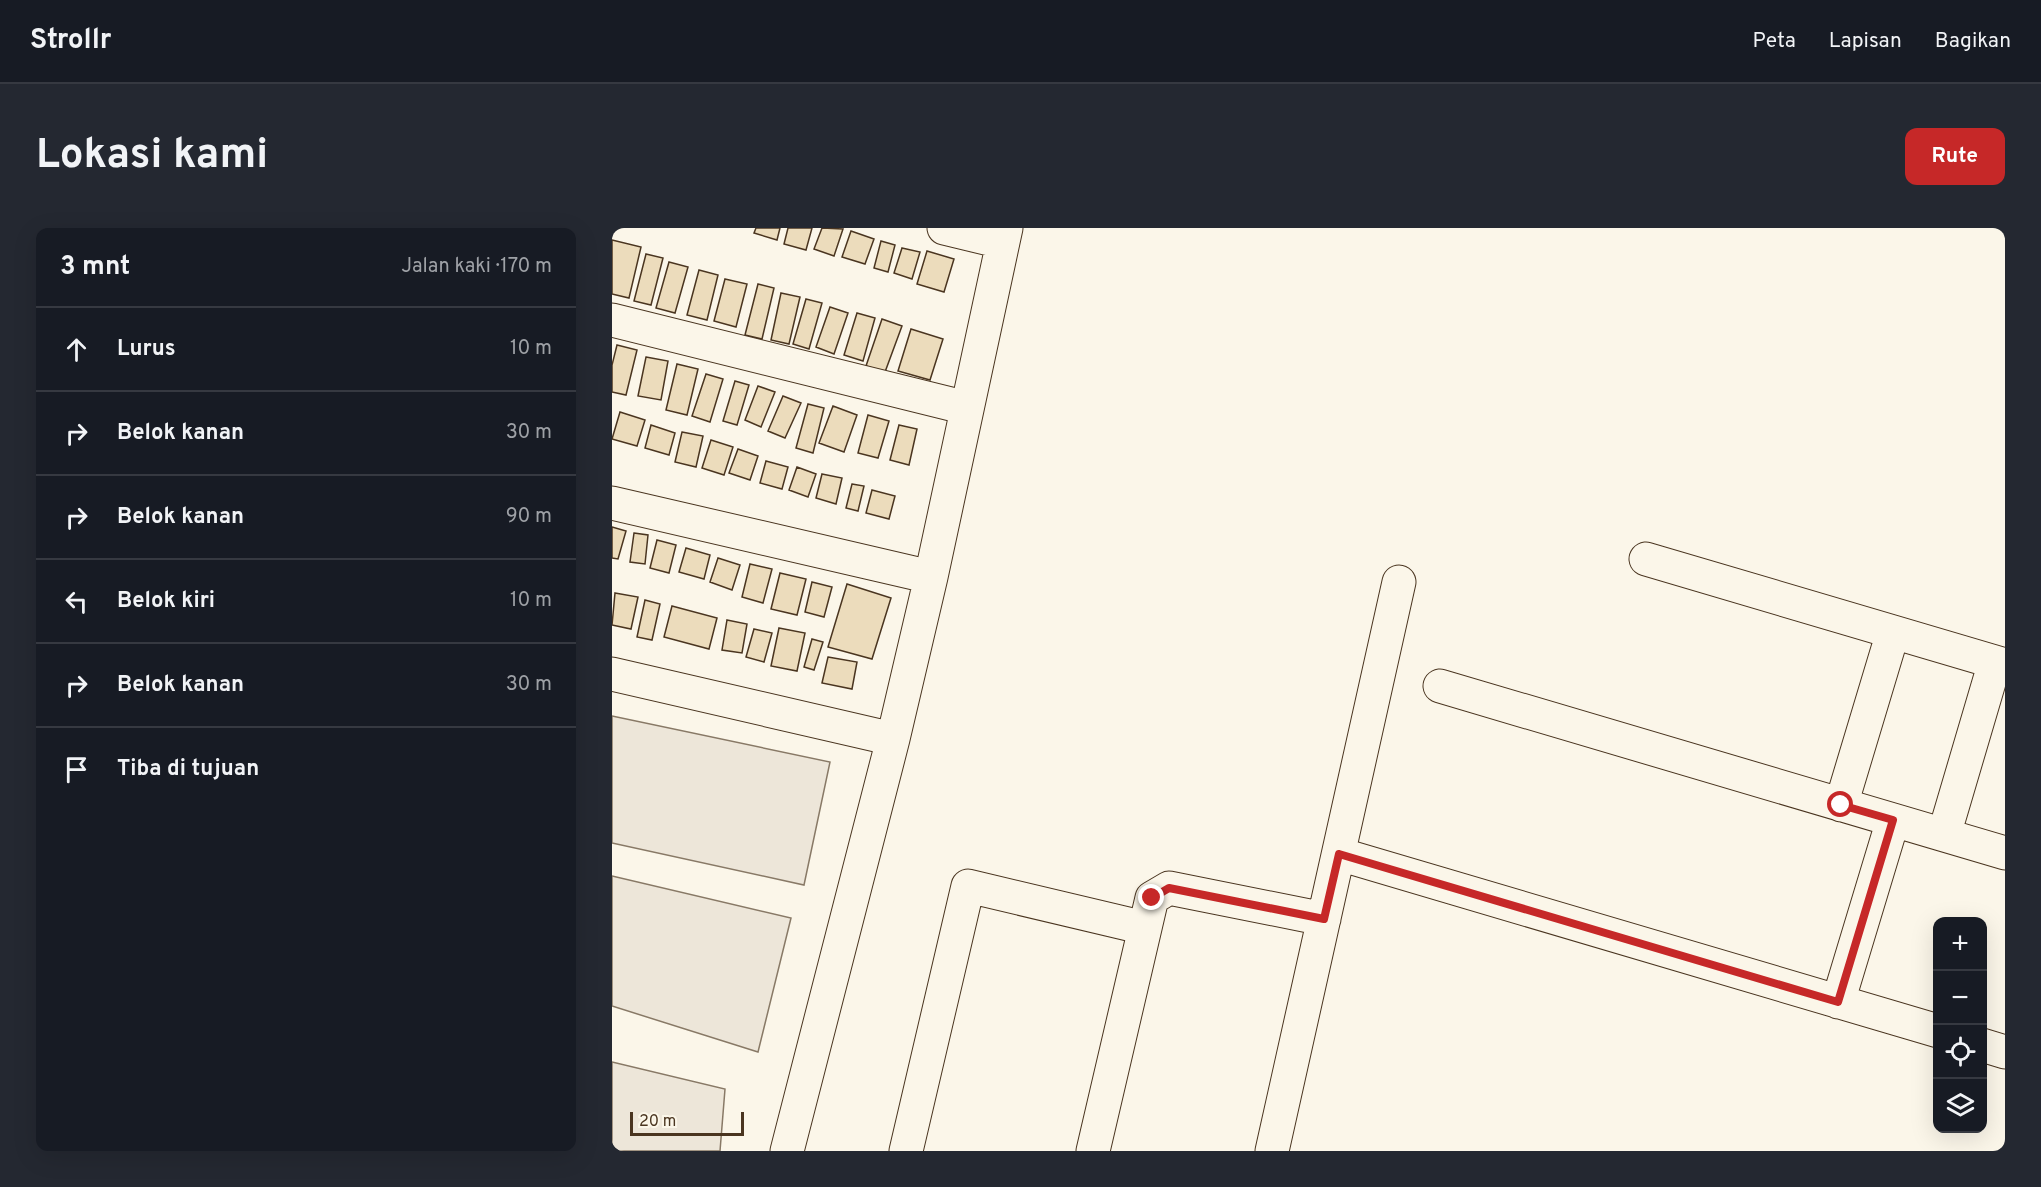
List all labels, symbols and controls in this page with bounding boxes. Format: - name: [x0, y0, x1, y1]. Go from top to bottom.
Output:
- text: Strollr: [30, 23, 112, 59]
- text: Peta: [1753, 28, 1796, 55]
- text: Lapisan: [1829, 28, 1902, 55]
- text: Bagikan: [1935, 28, 2011, 55]
- button: Rute: [1905, 128, 2005, 185]
- text: Lokasi kami: [36, 130, 268, 183]
- text: 3 mnt: [60, 251, 130, 284]
- text: Jalan kaki · 170 m: [401, 254, 552, 280]
- icon: ahead: [60, 333, 93, 366]
- text: Lurus: [117, 336, 176, 363]
- text: 10 m: [510, 336, 552, 362]
- icon: right: [60, 417, 93, 450]
- text: Belok kanan: [117, 420, 244, 447]
- text: 30 m: [506, 420, 552, 446]
- icon: right: [60, 501, 93, 534]
- text: Belok kanan: [117, 504, 244, 531]
- text: 90 m: [506, 504, 552, 530]
- icon: left: [60, 585, 93, 618]
- text: Belok kiri: [117, 588, 215, 615]
- text: 10 m: [510, 588, 552, 614]
- icon: right: [60, 669, 93, 702]
- text: Belok kanan: [117, 672, 244, 699]
- text: 30 m: [506, 672, 552, 698]
- icon: arrive: [60, 753, 93, 786]
- text: Tiba di tujuan: [117, 756, 259, 783]
- route start: [1827, 791, 1853, 817]
- route end: [1138, 884, 1164, 910]
- map controls: [1933, 917, 1987, 1133]
- button: +: [1933, 917, 1987, 971]
- button: −: [1933, 971, 1987, 1025]
- button: locate: [1933, 1025, 1987, 1079]
- button: layers: [1933, 1079, 1987, 1133]
- scale bar: [630, 1109, 744, 1136]
- text: 20 m: [639, 1112, 676, 1132]

